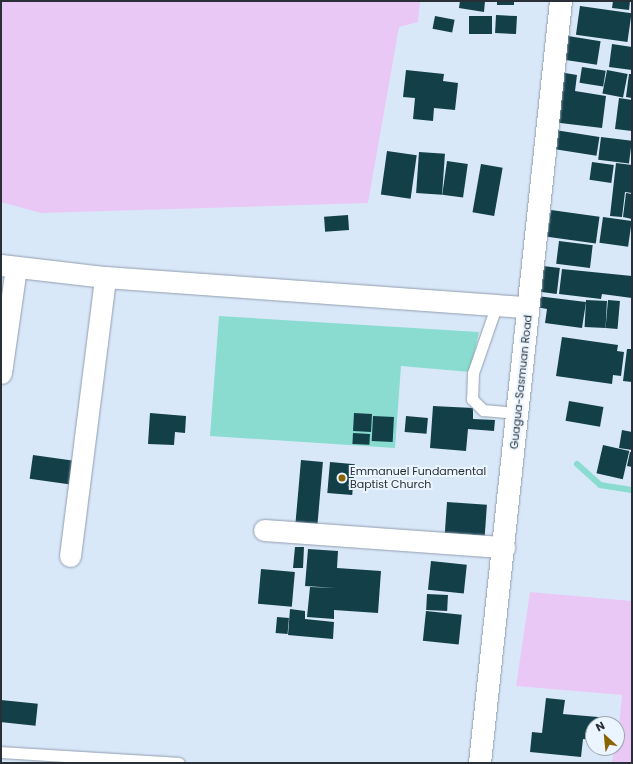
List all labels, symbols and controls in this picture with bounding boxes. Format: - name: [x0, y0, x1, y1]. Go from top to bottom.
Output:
- street label: Guagua-Sasmuan Road: [507, 314, 535, 450]
- place label: Emmanuel Fundamental Baptist Church: [350, 465, 486, 491]
- marker: Emmanuel Fundamental Baptist Church: [337, 473, 347, 483]
- north arrow: [585, 716, 625, 756]
- text: N: [593, 717, 607, 735]

